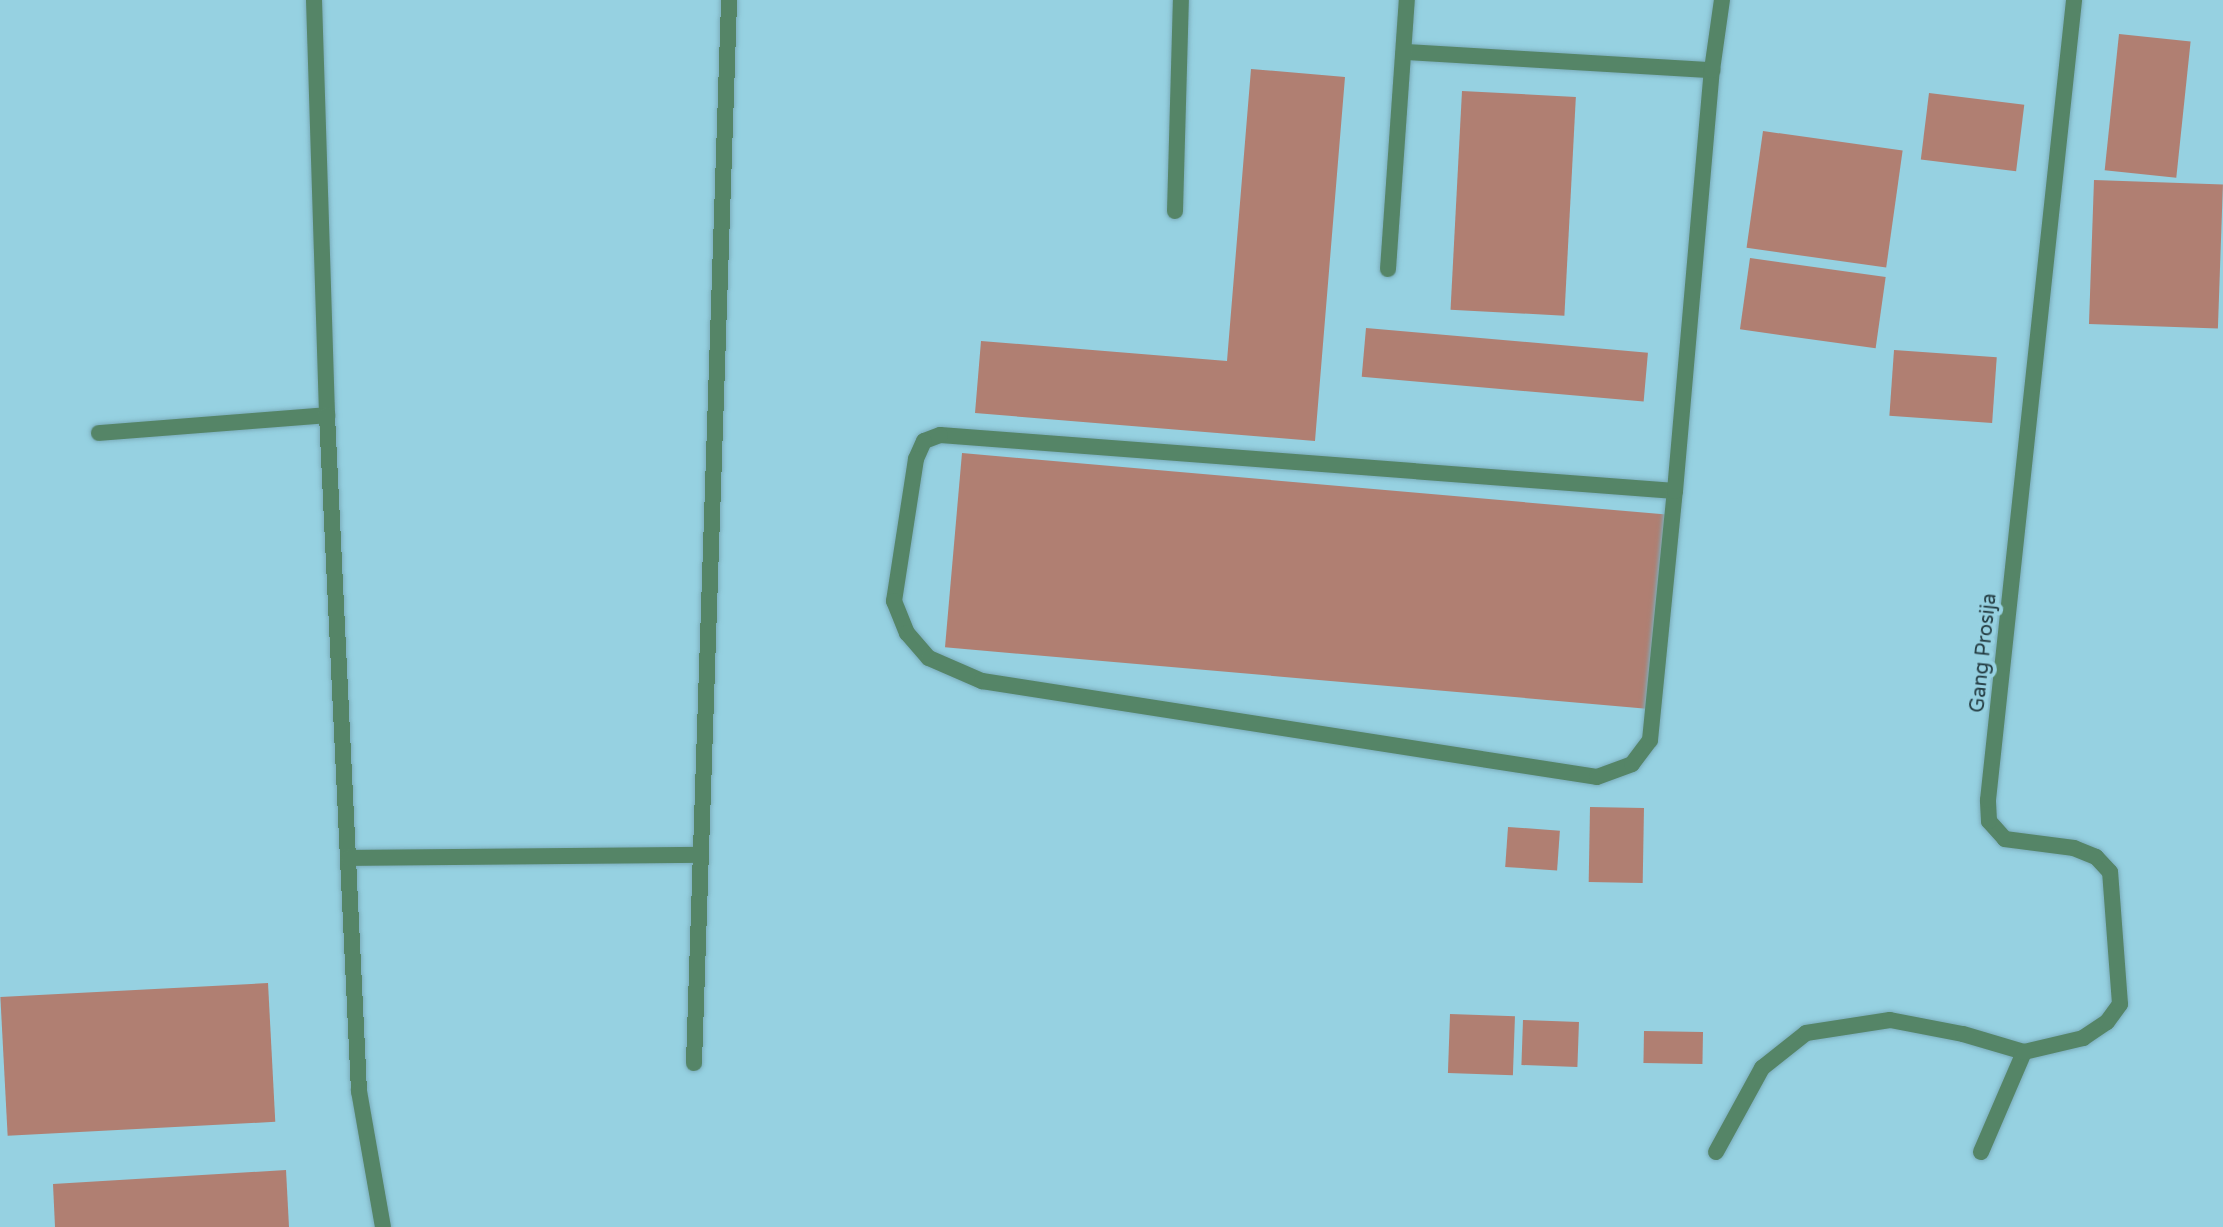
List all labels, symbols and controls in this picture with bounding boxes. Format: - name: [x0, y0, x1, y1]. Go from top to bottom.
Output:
- street label: Gang Prosija: [1966, 592, 2002, 714]

